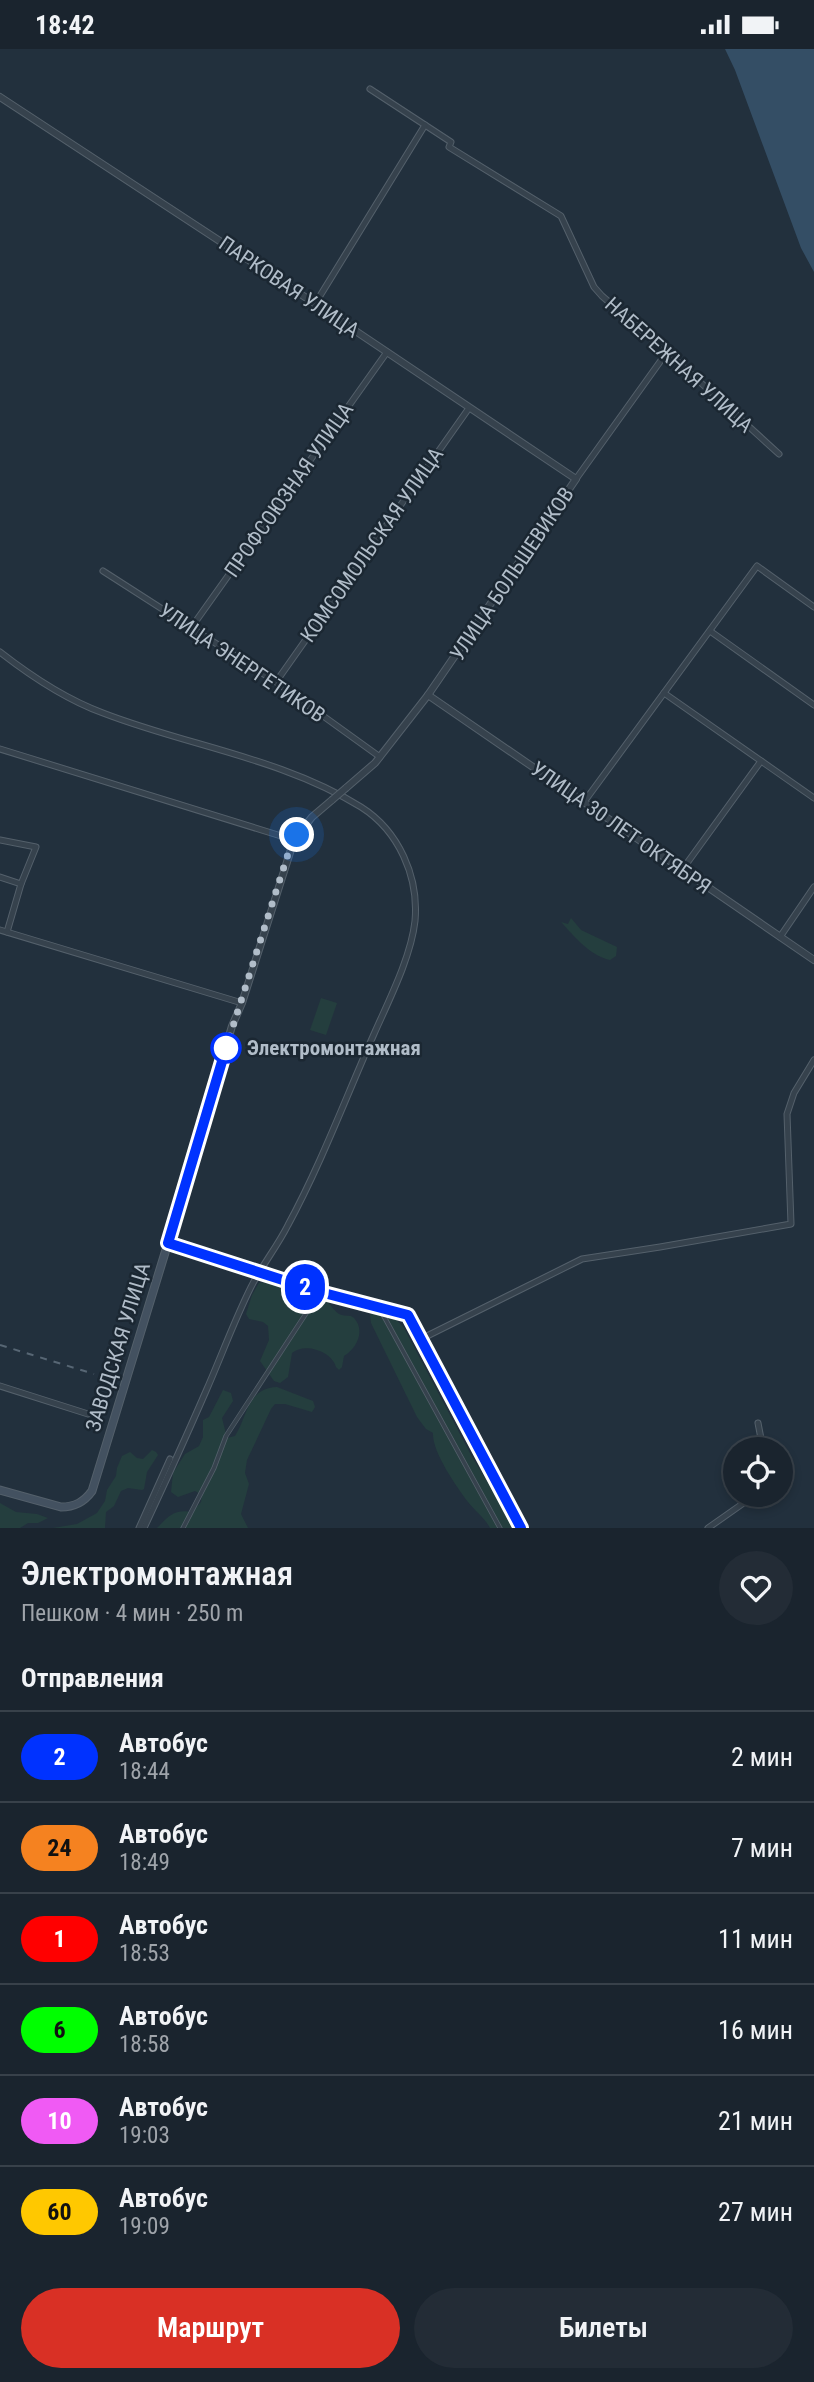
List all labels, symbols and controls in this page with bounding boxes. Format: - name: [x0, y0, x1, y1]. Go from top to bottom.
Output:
- text: 18:42: [35, 10, 95, 40]
- street label: ПАРКОВАЯ УЛИЦА: [214, 231, 364, 343]
- street label: НАБЕРЕЖНАЯ УЛИЦА: [600, 292, 758, 438]
- street label: ПРОФСОЮЗНАЯ УЛИЦА: [220, 398, 358, 582]
- street label: КОМСОМОЛЬСКАЯ УЛИЦА: [296, 443, 448, 647]
- street label: УЛИЦА БОЛЬШЕВИКОВ: [445, 483, 579, 665]
- street label: УЛИЦА ЭНЕРГЕТИКОВ: [154, 598, 330, 728]
- street label: УЛИЦА 30 ЛЕТ ОКТЯБРЯ: [526, 757, 716, 899]
- your location: [279, 817, 314, 852]
- marker: Электромонтажная: [211, 1033, 241, 1063]
- place label: Электромонтажная: [247, 1036, 421, 1060]
- street label: ЗАВОДСКАЯ УЛИЦА: [81, 1260, 155, 1434]
- line badge: 2: [282, 1264, 328, 1310]
- text: 2: [299, 1273, 311, 1301]
- map controls: [723, 1437, 793, 1507]
- button: locate: [723, 1437, 793, 1507]
- button: heart: [719, 1551, 793, 1625]
- text: Электромонтажная: [21, 1554, 293, 1593]
- text: Пешком · 4 мин · 250 m: [21, 1600, 243, 1627]
- text: Отправления: [21, 1663, 164, 1693]
- text: Автобус: [119, 1728, 208, 1758]
- text: 2 мин: [731, 1742, 793, 1772]
- text: 2: [53, 1743, 66, 1771]
- text: 18:44: [119, 1758, 170, 1785]
- text: Автобус: [119, 1819, 208, 1849]
- text: 7 мин: [731, 1833, 793, 1863]
- text: 24: [47, 1834, 72, 1862]
- text: 18:49: [119, 1849, 170, 1876]
- text: Автобус: [119, 1910, 208, 1940]
- text: 11 мин: [718, 1924, 793, 1954]
- text: 1: [53, 1925, 66, 1953]
- text: 18:53: [119, 1940, 170, 1967]
- text: Автобус: [119, 2001, 208, 2031]
- text: 16 мин: [718, 2015, 793, 2045]
- text: 6: [53, 2016, 66, 2044]
- text: 18:58: [119, 2031, 170, 2058]
- text: Автобус: [119, 2092, 208, 2122]
- text: 21 мин: [718, 2106, 793, 2136]
- text: 10: [47, 2107, 72, 2135]
- text: 19:03: [119, 2122, 170, 2149]
- text: Автобус: [119, 2183, 208, 2213]
- text: 27 мин: [718, 2197, 793, 2227]
- text: 60: [47, 2198, 72, 2226]
- text: 19:09: [119, 2213, 170, 2240]
- button: Маршрут: [21, 2288, 400, 2368]
- button: Билеты: [414, 2288, 793, 2368]

